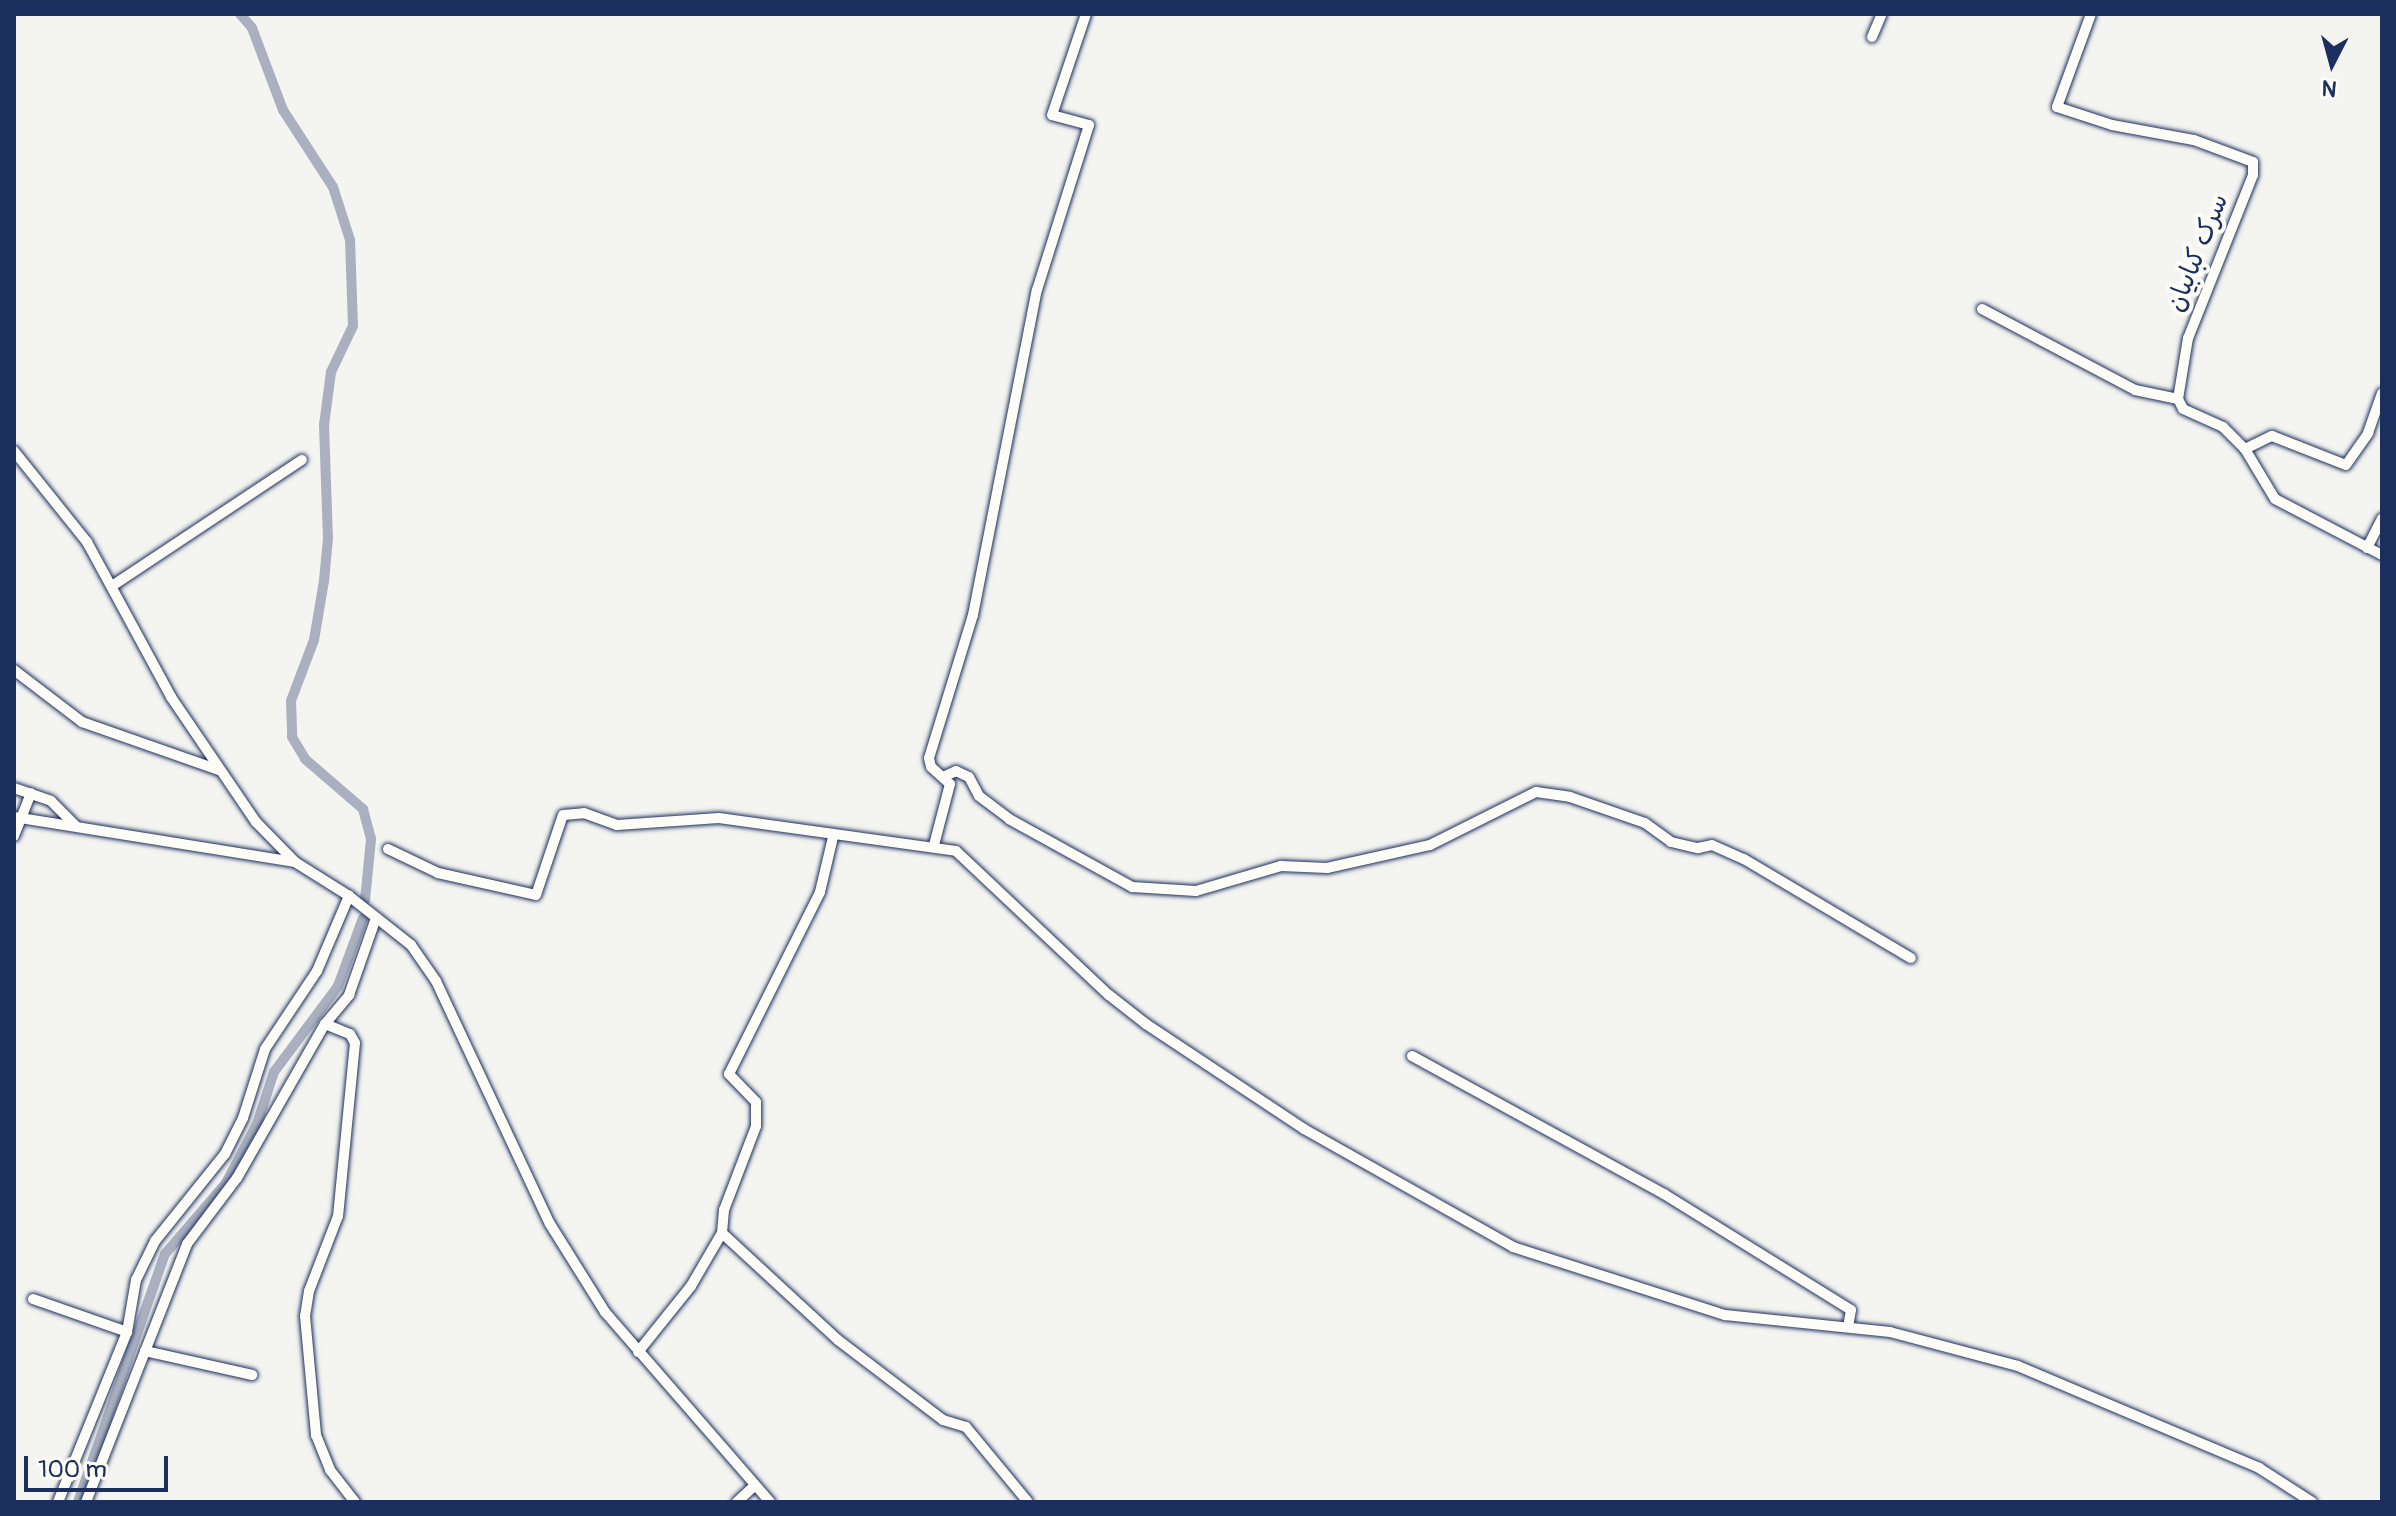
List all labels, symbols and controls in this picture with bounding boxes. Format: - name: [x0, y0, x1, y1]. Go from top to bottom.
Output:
- north arrow: [2292, 24, 2372, 104]
- text: N: [2321, 73, 2338, 103]
- street label: سرک کبابیان: [2160, 189, 2236, 317]
- scale bar: [28, 1440, 172, 1490]
- text: 100 m: [38, 1455, 107, 1484]

